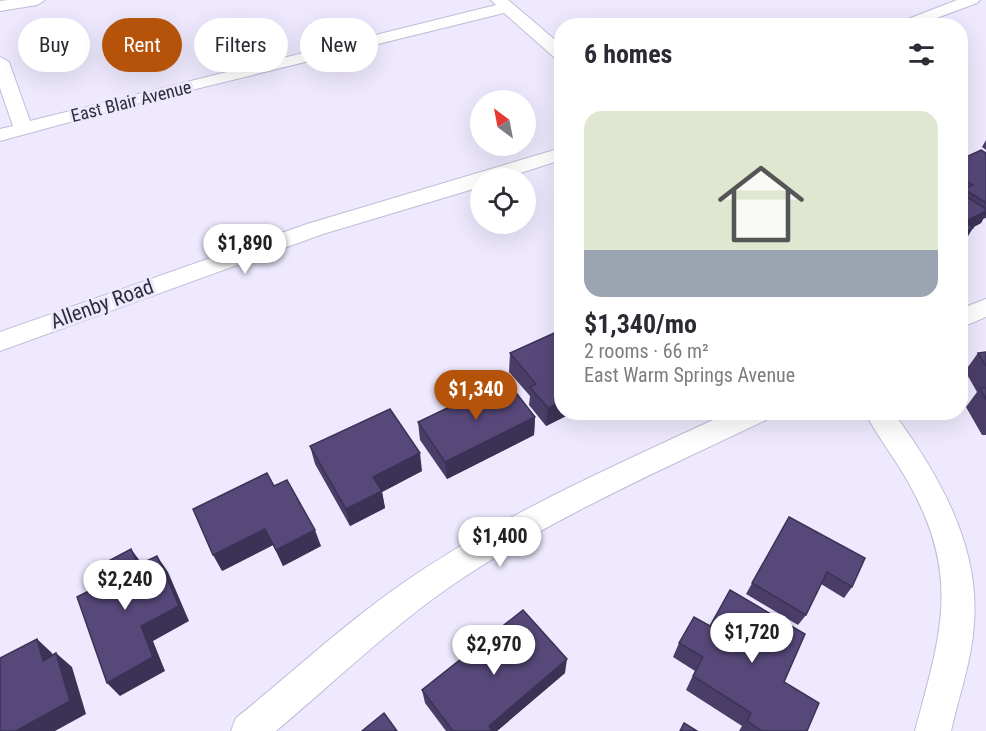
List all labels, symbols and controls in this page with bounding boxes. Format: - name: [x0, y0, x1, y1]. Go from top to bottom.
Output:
- chip: Buy: [18, 18, 90, 72]
- chip: Rent: [102, 18, 182, 72]
- chip: Filters: [194, 18, 288, 72]
- chip: New: [300, 18, 378, 72]
- icon: filters: [905, 38, 938, 71]
- text: 6 homes: [584, 39, 672, 69]
- street label: East Blair Avenue: [69, 76, 193, 126]
- north arrow: [470, 90, 536, 156]
- map controls: [470, 90, 536, 234]
- icon: home: [707, 150, 815, 258]
- button: locate: [470, 168, 536, 234]
- pin: $1,890: [196, 224, 294, 275]
- text: $1,890: [217, 231, 273, 255]
- street label: Allenby Road: [47, 274, 157, 334]
- text: $1,340/mo: [584, 309, 697, 339]
- text: 2 rooms · 66 m²: [584, 339, 709, 363]
- text: East Warm Springs Avenue: [584, 363, 795, 387]
- pin: $1,340: [427, 370, 525, 421]
- text: $1,340: [448, 377, 504, 401]
- pin: $1,400: [451, 517, 549, 568]
- text: $1,400: [472, 524, 528, 548]
- pin: $2,240: [76, 560, 174, 611]
- text: $2,240: [97, 567, 153, 591]
- pin: $1,720: [703, 613, 801, 664]
- text: $1,720: [724, 620, 780, 644]
- pin: $2,970: [445, 625, 543, 676]
- text: $2,970: [466, 632, 522, 656]

